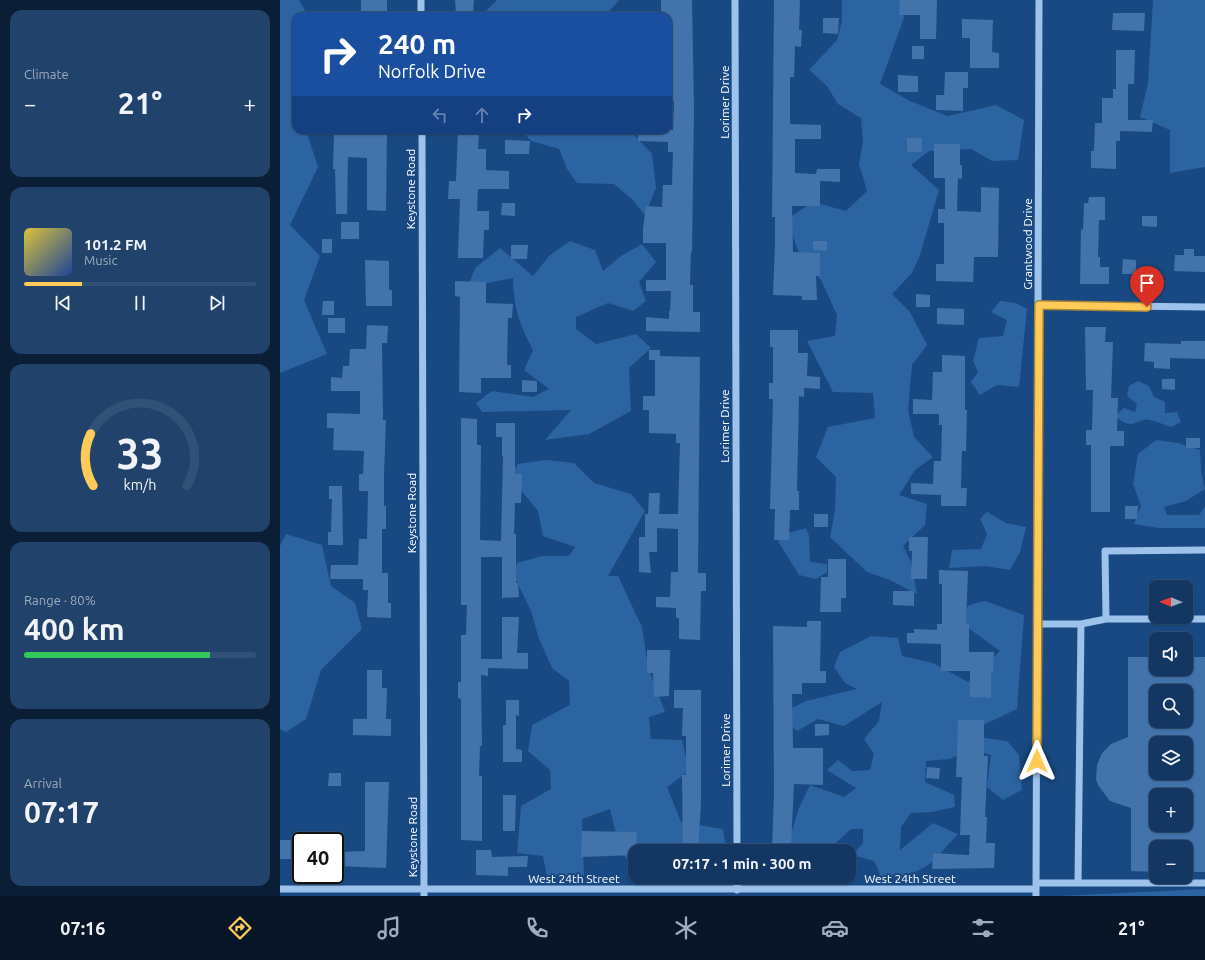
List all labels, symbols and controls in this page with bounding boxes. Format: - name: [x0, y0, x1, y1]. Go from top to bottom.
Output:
- icon: right: [312, 28, 364, 80]
- text: 240 m: [378, 28, 456, 59]
- text: Norfolk Drive: [378, 61, 486, 81]
- street label: Lorimer Drive: [718, 65, 731, 139]
- text: Climate: [24, 67, 69, 81]
- text: 21°: [118, 86, 162, 120]
- text: −: [24, 91, 36, 116]
- text: +: [244, 91, 256, 116]
- icon: left: [429, 104, 451, 126]
- icon: ahead: [471, 104, 493, 126]
- icon: right: [513, 104, 535, 126]
- street label: Keystone Road: [404, 149, 417, 229]
- street label: Grantwood Drive: [1021, 198, 1034, 290]
- text: 101.2 FM: [84, 236, 147, 253]
- text: Music: [84, 253, 118, 267]
- pin: [1130, 266, 1164, 307]
- icon: arrive: [1136, 272, 1158, 294]
- icon: previous: [52, 292, 74, 314]
- icon: pause: [129, 292, 151, 314]
- icon: next: [206, 292, 228, 314]
- street label: Lorimer Drive: [718, 389, 731, 463]
- text: 33: [117, 430, 163, 477]
- street label: Keystone Road: [405, 473, 418, 553]
- text: km/h: [124, 477, 156, 493]
- north arrow: [1149, 580, 1193, 624]
- map controls: [1149, 580, 1193, 884]
- text: Range · 80%: [24, 593, 96, 607]
- text: 400 km: [24, 612, 125, 646]
- button: sound: [1149, 632, 1193, 676]
- button: search: [1149, 684, 1193, 728]
- street label: Lorimer Drive: [719, 713, 732, 787]
- button: layers: [1149, 736, 1193, 780]
- position arrow: [1016, 740, 1058, 782]
- text: Arrival: [24, 776, 62, 790]
- button: +: [1149, 788, 1193, 832]
- text: 07:17: [24, 795, 99, 829]
- street label: Keystone Road: [406, 797, 419, 877]
- speed limit sign: 40: [292, 832, 344, 884]
- button: −: [1149, 840, 1193, 884]
- text: 07:17 · 1 min · 300 m: [673, 855, 811, 872]
- street label: West 24th Street: [528, 872, 620, 885]
- street label: West 24th Street: [864, 872, 956, 885]
- icon: directions: [226, 914, 254, 942]
- icon: music: [375, 914, 403, 942]
- icon: phone: [523, 914, 551, 942]
- icon: climate: [672, 914, 700, 942]
- icon: car: [821, 914, 849, 942]
- icon: filters: [969, 914, 997, 942]
- text: 07:16: [60, 918, 105, 938]
- text: 21°: [1118, 918, 1145, 938]

